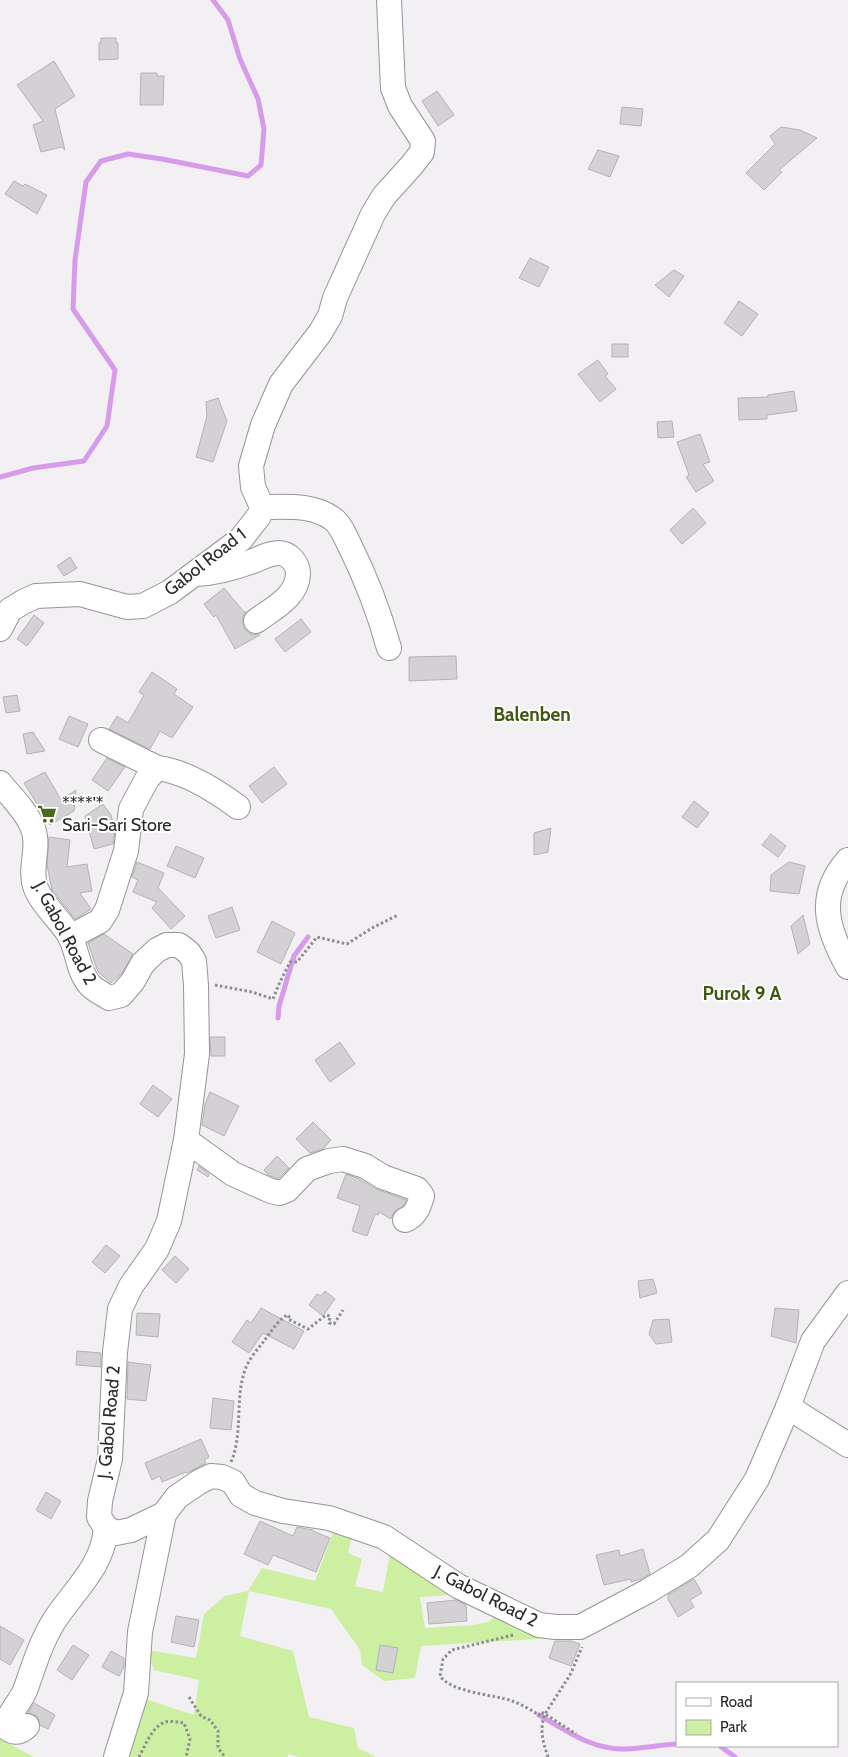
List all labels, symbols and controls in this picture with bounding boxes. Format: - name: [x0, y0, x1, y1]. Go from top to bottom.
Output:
- street label: Gabol Road 1: [160, 523, 250, 601]
- district label: Balenben: [493, 703, 571, 726]
- place label: ****'* Sari-Sari Store: [62, 793, 172, 836]
- supermarket icon: ****'* Sari-Sari Store: [36, 803, 58, 825]
- street label: J. Gabol Road 2: [28, 877, 101, 988]
- district label: Purok 9 A: [703, 982, 782, 1005]
- street label: J. Gabol Road 2: [93, 1364, 125, 1481]
- street label: J. Gabol Road 2: [429, 1560, 542, 1632]
- legend: [676, 1682, 838, 1747]
- text: Road: [720, 1693, 753, 1711]
- text: Park: [720, 1718, 747, 1736]

